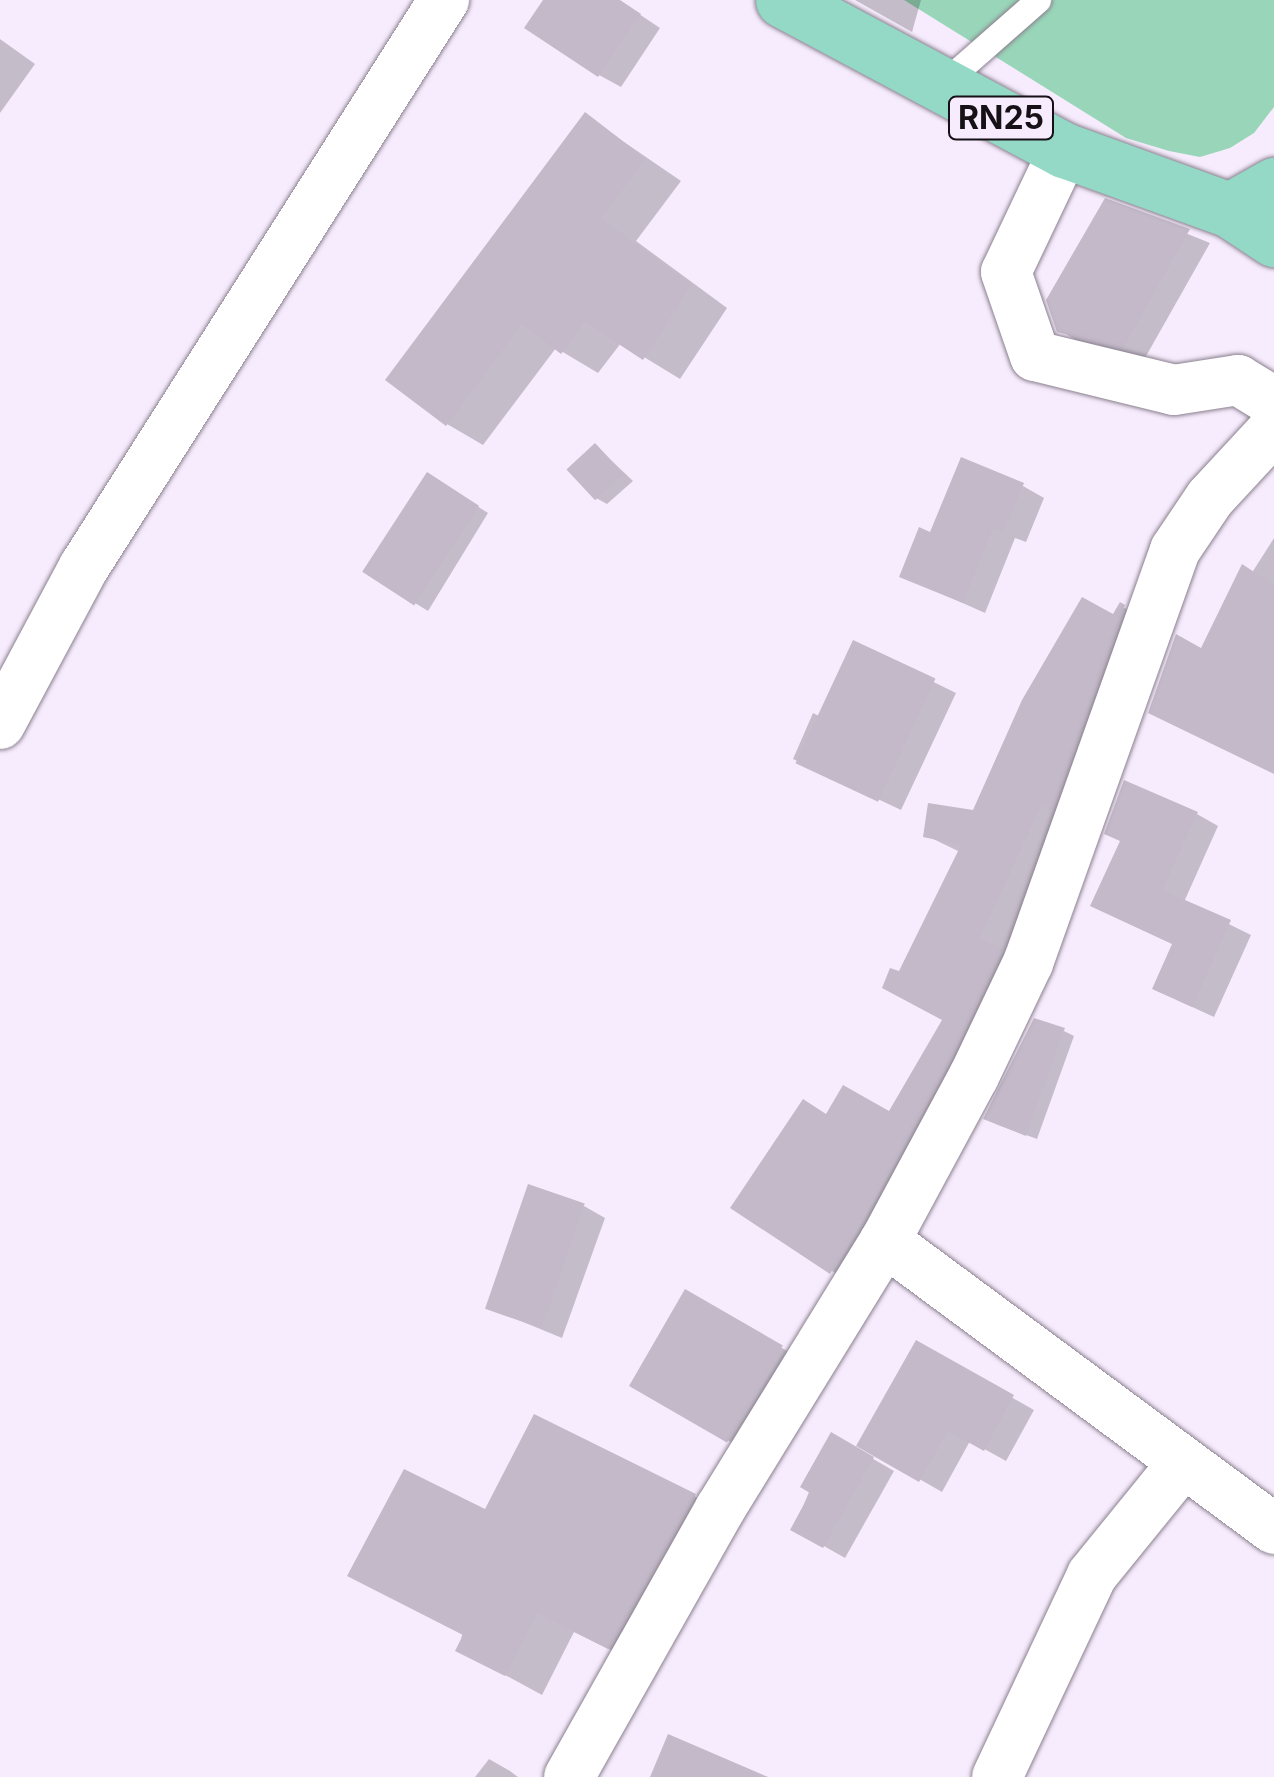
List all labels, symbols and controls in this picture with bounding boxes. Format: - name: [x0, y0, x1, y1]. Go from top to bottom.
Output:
- road number: RN25: [946, 91, 1056, 145]

